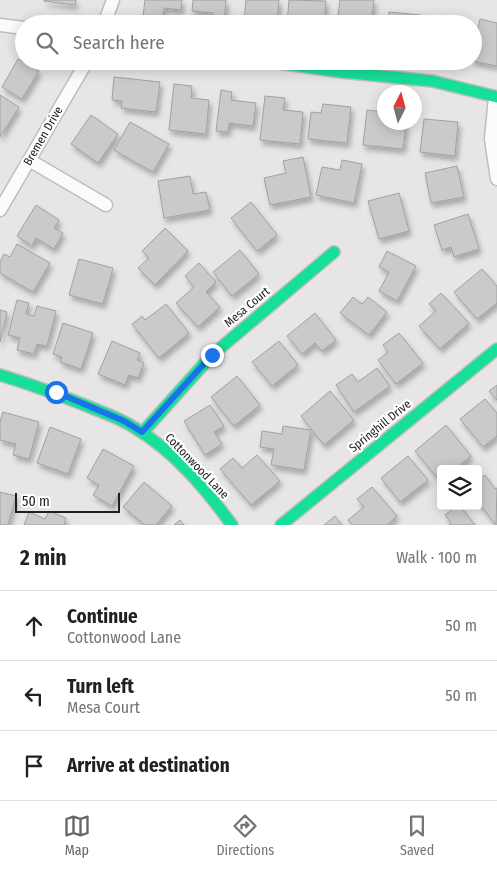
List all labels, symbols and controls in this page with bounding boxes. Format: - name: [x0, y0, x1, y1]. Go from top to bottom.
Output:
- search box: [15, 15, 482, 70]
- icon: search: [33, 29, 61, 57]
- text: Search here: [73, 31, 165, 54]
- north arrow: [377, 85, 422, 130]
- street label: Bremen Drive: [20, 104, 66, 168]
- street label: Mesa Court: [222, 284, 273, 330]
- route end: [201, 344, 224, 367]
- route start: [45, 381, 68, 404]
- street label: Springhill Drive: [346, 397, 414, 455]
- street label: Cottonwood Lane: [162, 430, 232, 502]
- map controls: [437, 465, 482, 510]
- button: layers: [437, 465, 482, 510]
- scale bar: [15, 490, 120, 513]
- text: 50 m: [22, 493, 50, 510]
- text: 2 min: [20, 545, 67, 571]
- text: Walk · 100 m: [396, 548, 477, 567]
- text: Continue: [67, 605, 138, 628]
- icon: ahead: [20, 612, 48, 640]
- text: 50 m: [445, 616, 477, 635]
- text: Cottonwood Lane: [67, 628, 181, 647]
- text: Turn left: [67, 675, 134, 698]
- icon: left: [20, 682, 48, 710]
- text: 50 m: [445, 686, 477, 705]
- text: Mesa Court: [67, 698, 140, 717]
- icon: arrive: [20, 752, 48, 780]
- text: Arrive at destination: [67, 754, 230, 777]
- tab: Map: [63, 812, 91, 859]
- tab: Directions: [216, 812, 274, 859]
- tab: Saved: [400, 812, 434, 859]

